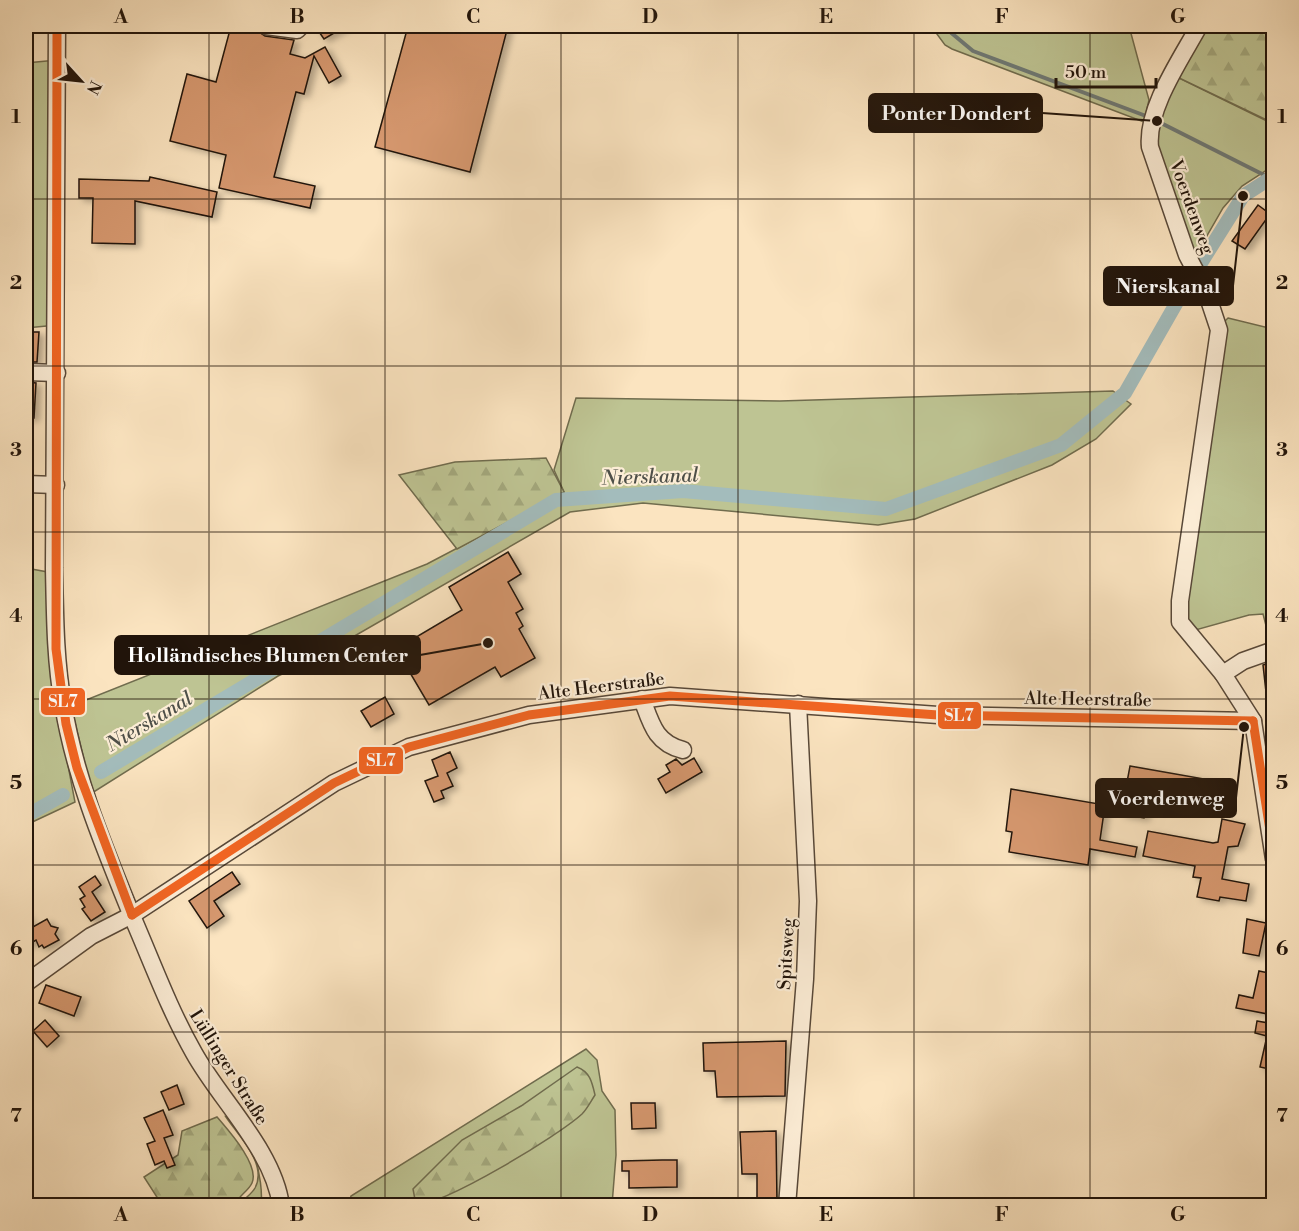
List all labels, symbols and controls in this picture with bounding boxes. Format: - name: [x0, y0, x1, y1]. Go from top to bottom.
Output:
- text: A: [113, 5, 129, 30]
- text: B: [289, 5, 305, 30]
- text: C: [466, 5, 480, 30]
- text: D: [642, 5, 658, 30]
- text: E: [819, 5, 833, 30]
- text: F: [995, 5, 1009, 30]
- text: G: [1170, 5, 1186, 30]
- north arrow: [51, 51, 111, 111]
- scale bar: [1056, 51, 1156, 89]
- text: 50 m: [1065, 61, 1107, 84]
- text: N: [82, 77, 105, 98]
- callout: Ponter Dondert: [869, 94, 1042, 132]
- text: Ponter Dondert: [881, 102, 1031, 127]
- text: 1: [11, 105, 21, 130]
- text: 1: [1277, 105, 1287, 130]
- street label: Voerdenweg: [1163, 156, 1219, 258]
- callout: Nierskanal: [1104, 267, 1233, 305]
- text: 2: [10, 271, 22, 296]
- text: 2: [1276, 271, 1288, 296]
- text: Nierskanal: [1116, 275, 1221, 300]
- text: 3: [10, 438, 22, 463]
- text: 3: [1276, 438, 1288, 463]
- water label: Nierskanal: [600, 463, 699, 492]
- text: 4: [9, 604, 23, 629]
- text: 4: [1275, 604, 1289, 629]
- callout: Holländisches Blumen Center: [115, 636, 420, 674]
- text: Holländisches Blumen Center: [128, 644, 408, 669]
- street label: Alte Heerstraße: [535, 667, 666, 706]
- water label: Nierskanal: [101, 686, 198, 758]
- line badge: SL7: [40, 687, 86, 716]
- street label: Alte Heerstraße: [1023, 687, 1152, 712]
- text: SL7: [48, 692, 78, 712]
- line badge: SL7: [937, 701, 982, 730]
- text: SL7: [944, 706, 974, 726]
- line badge: SL7: [358, 746, 404, 775]
- text: SL7: [366, 751, 396, 771]
- text: 5: [10, 771, 22, 796]
- text: 5: [1276, 771, 1288, 796]
- callout: Voerdenweg: [1096, 779, 1236, 817]
- text: Voerdenweg: [1107, 787, 1225, 812]
- street label: Spitsweg: [773, 917, 800, 990]
- text: 6: [10, 937, 23, 962]
- text: 6: [1276, 937, 1289, 962]
- street label: Lüllinger Straße: [184, 1005, 273, 1129]
- text: 7: [10, 1104, 22, 1129]
- text: 7: [1276, 1104, 1288, 1129]
- text: A: [113, 1203, 129, 1228]
- text: B: [289, 1203, 305, 1228]
- text: C: [466, 1203, 480, 1228]
- text: D: [642, 1203, 658, 1228]
- text: E: [819, 1203, 833, 1228]
- text: F: [995, 1203, 1009, 1228]
- text: G: [1170, 1203, 1186, 1228]

